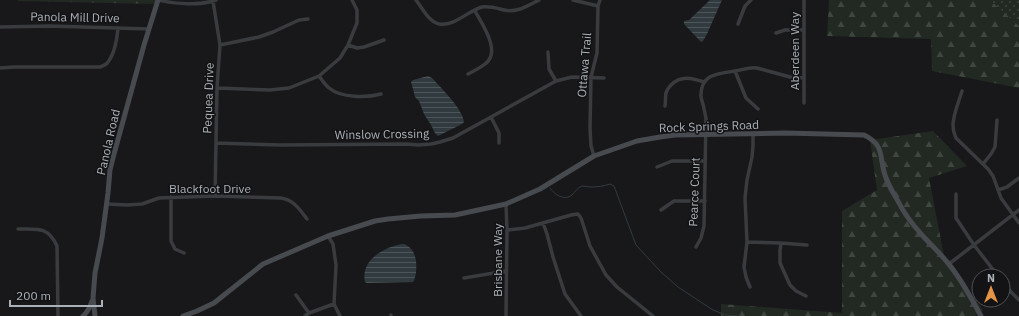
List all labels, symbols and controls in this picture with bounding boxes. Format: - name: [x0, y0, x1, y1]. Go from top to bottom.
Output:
- street label: Panola Mill Drive: [30, 9, 120, 25]
- street label: Aberdeen Way: [787, 12, 802, 90]
- street label: Ottawa Trail: [574, 32, 594, 98]
- street label: Pequea Drive: [199, 62, 217, 134]
- street label: Panola Road: [93, 108, 123, 176]
- street label: Rock Springs Road: [659, 117, 759, 135]
- street label: Winslow Crossing: [335, 126, 430, 142]
- street label: Pearce Court: [685, 157, 703, 227]
- street label: Blackfoot Drive: [169, 181, 251, 196]
- street label: Brisbane Way: [490, 223, 505, 297]
- north arrow: [971, 268, 1011, 308]
- text: N: [987, 271, 995, 285]
- scale bar: [10, 282, 102, 308]
- text: 200 m: [16, 288, 51, 303]

